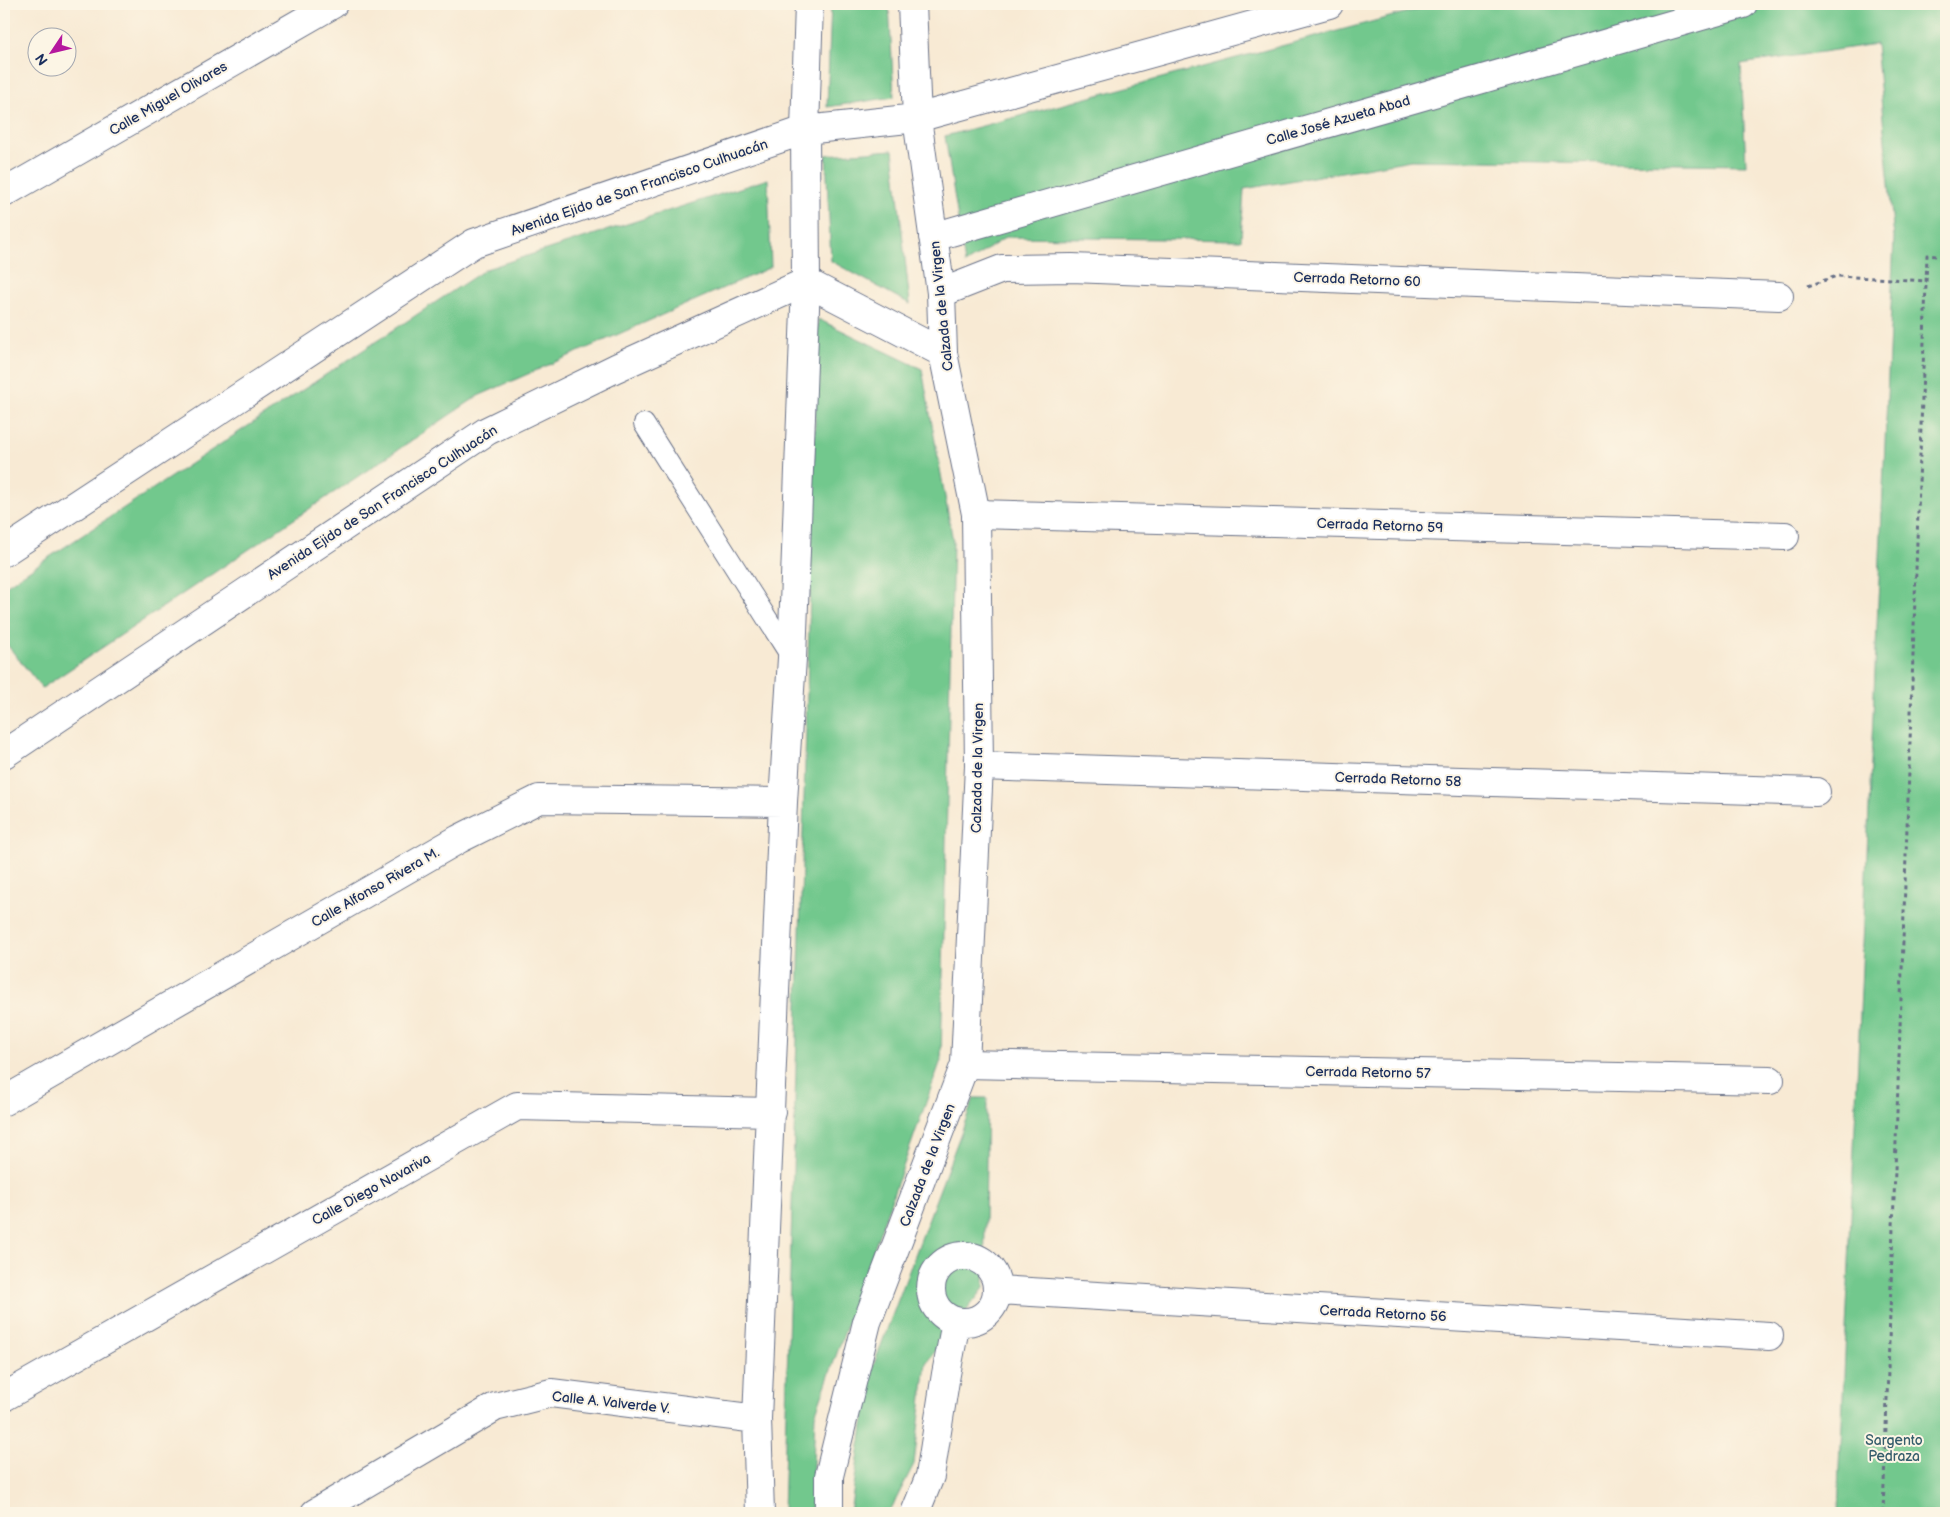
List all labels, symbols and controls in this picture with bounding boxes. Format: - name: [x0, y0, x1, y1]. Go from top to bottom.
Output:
- north arrow: [28, 28, 78, 78]
- text: N: [32, 50, 52, 68]
- street label: Calle Miguel Olivares: [106, 58, 230, 139]
- street label: Calle José Azueta Abad: [1264, 92, 1412, 149]
- street label: Avenida Ejido de San Francisco Culhuacán: [508, 135, 770, 240]
- street label: Calzada de la Virgen: [926, 240, 957, 372]
- street label: Cerrada Retorno 60: [1293, 269, 1421, 290]
- street label: Avenida Ejido de San Francisco Culhuacán: [264, 422, 501, 583]
- street label: Cerrada Retorno 59: [1316, 515, 1444, 536]
- street label: Calzada de la Virgen: [968, 702, 987, 833]
- street label: Cerrada Retorno 58: [1334, 769, 1462, 790]
- street label: Calle Alfonso Rivera M.: [308, 844, 443, 931]
- street label: Cerrada Retorno 57: [1305, 1063, 1431, 1082]
- street label: Calzada de la Virgen: [896, 1101, 959, 1229]
- street label: Calle Diego Navariva: [309, 1150, 434, 1229]
- street label: Cerrada Retorno 56: [1319, 1302, 1447, 1325]
- street label: Calle A. Valverde V.: [551, 1388, 671, 1417]
- park label: Sargento Pedraza: [1865, 1432, 1923, 1465]

